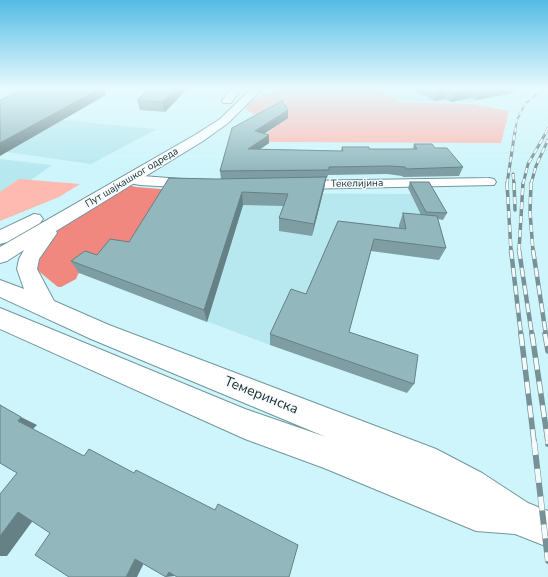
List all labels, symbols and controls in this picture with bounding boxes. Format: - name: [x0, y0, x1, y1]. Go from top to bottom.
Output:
- street label: Пут шајкашког одреда: [83, 145, 181, 211]
- street label: Текелијина: [331, 178, 383, 190]
- street label: Темеринска: [222, 374, 300, 418]

